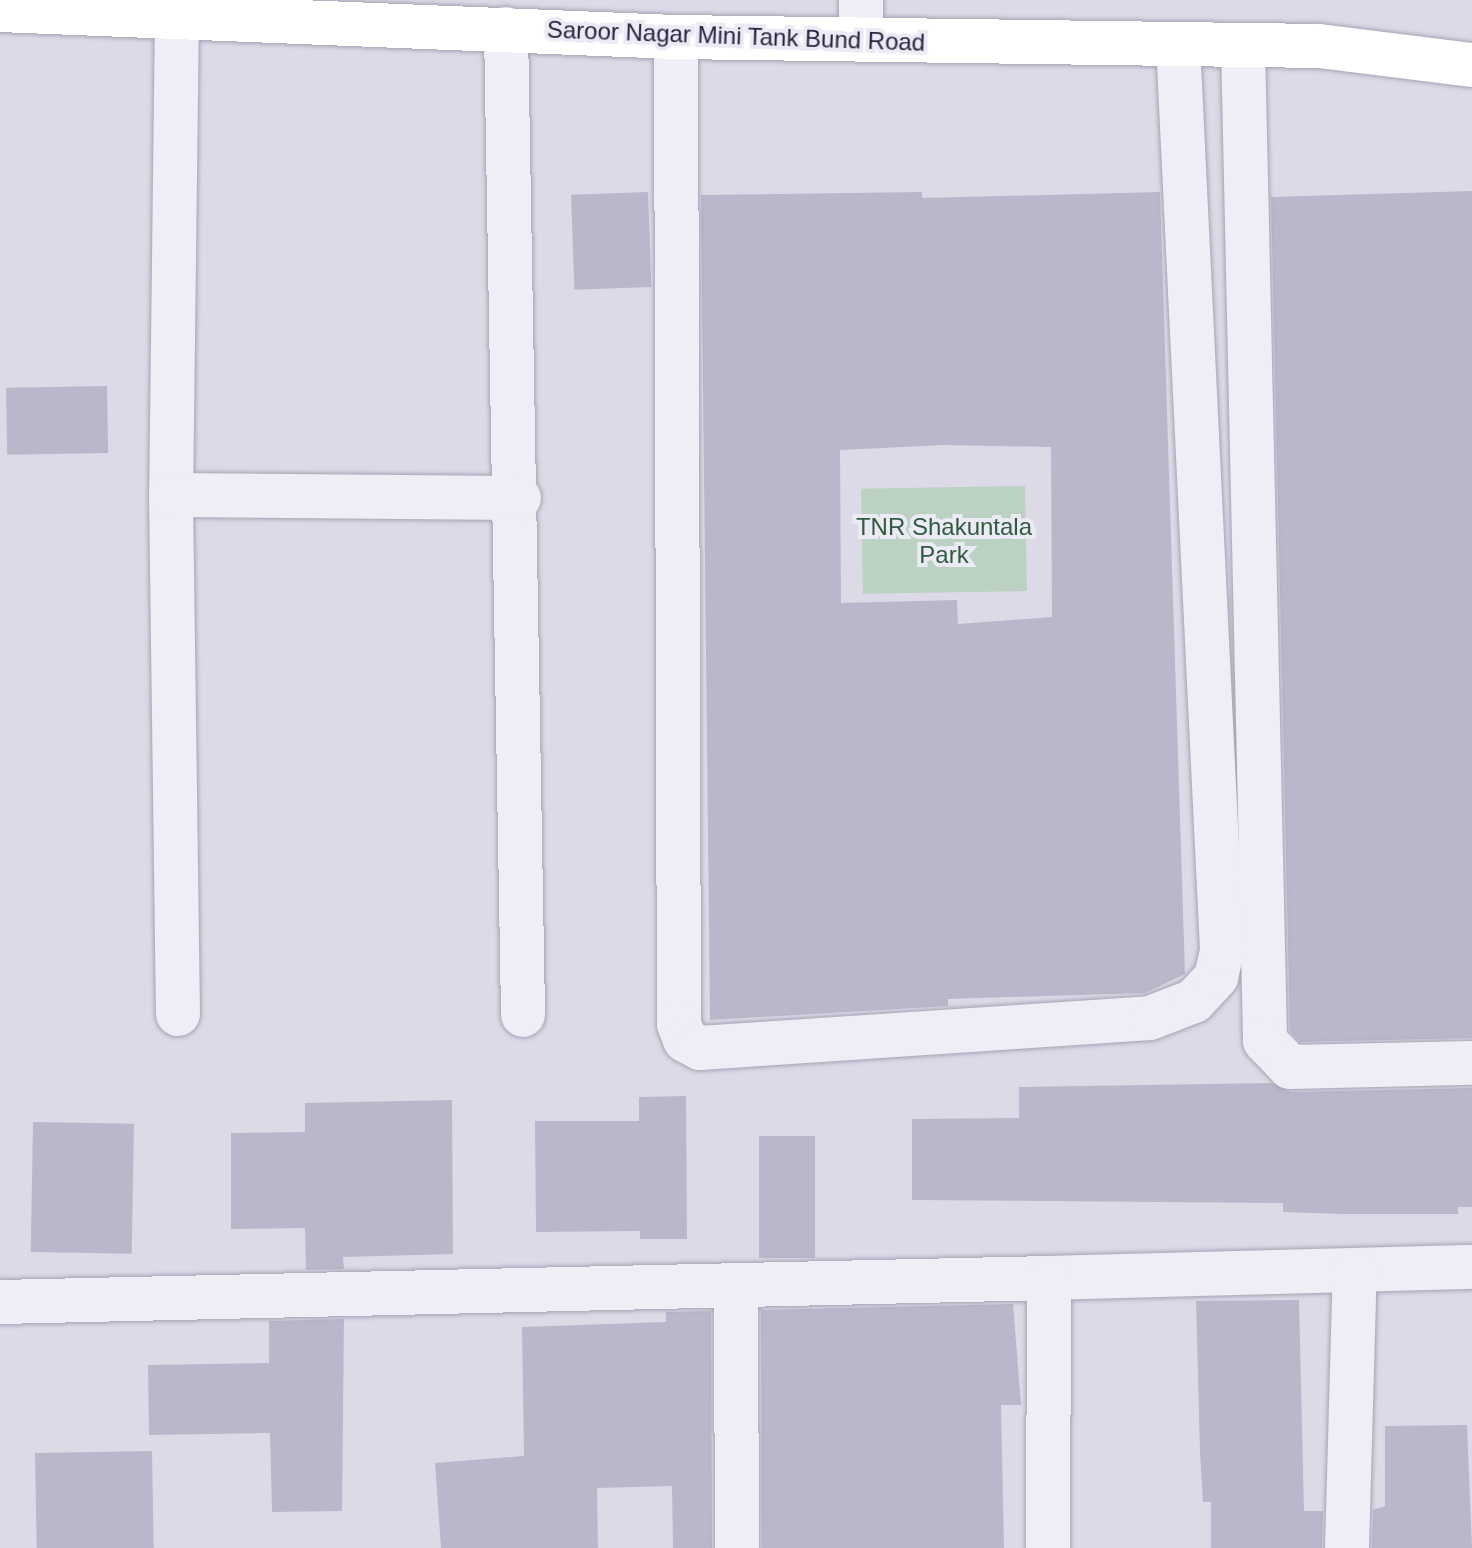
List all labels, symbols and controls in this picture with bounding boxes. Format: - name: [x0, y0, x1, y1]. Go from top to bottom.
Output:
- street label: Saroor Nagar Mini Tank Bund Road: [546, 15, 926, 57]
- park label: TNR Shakuntala Park: [856, 513, 1032, 569]

